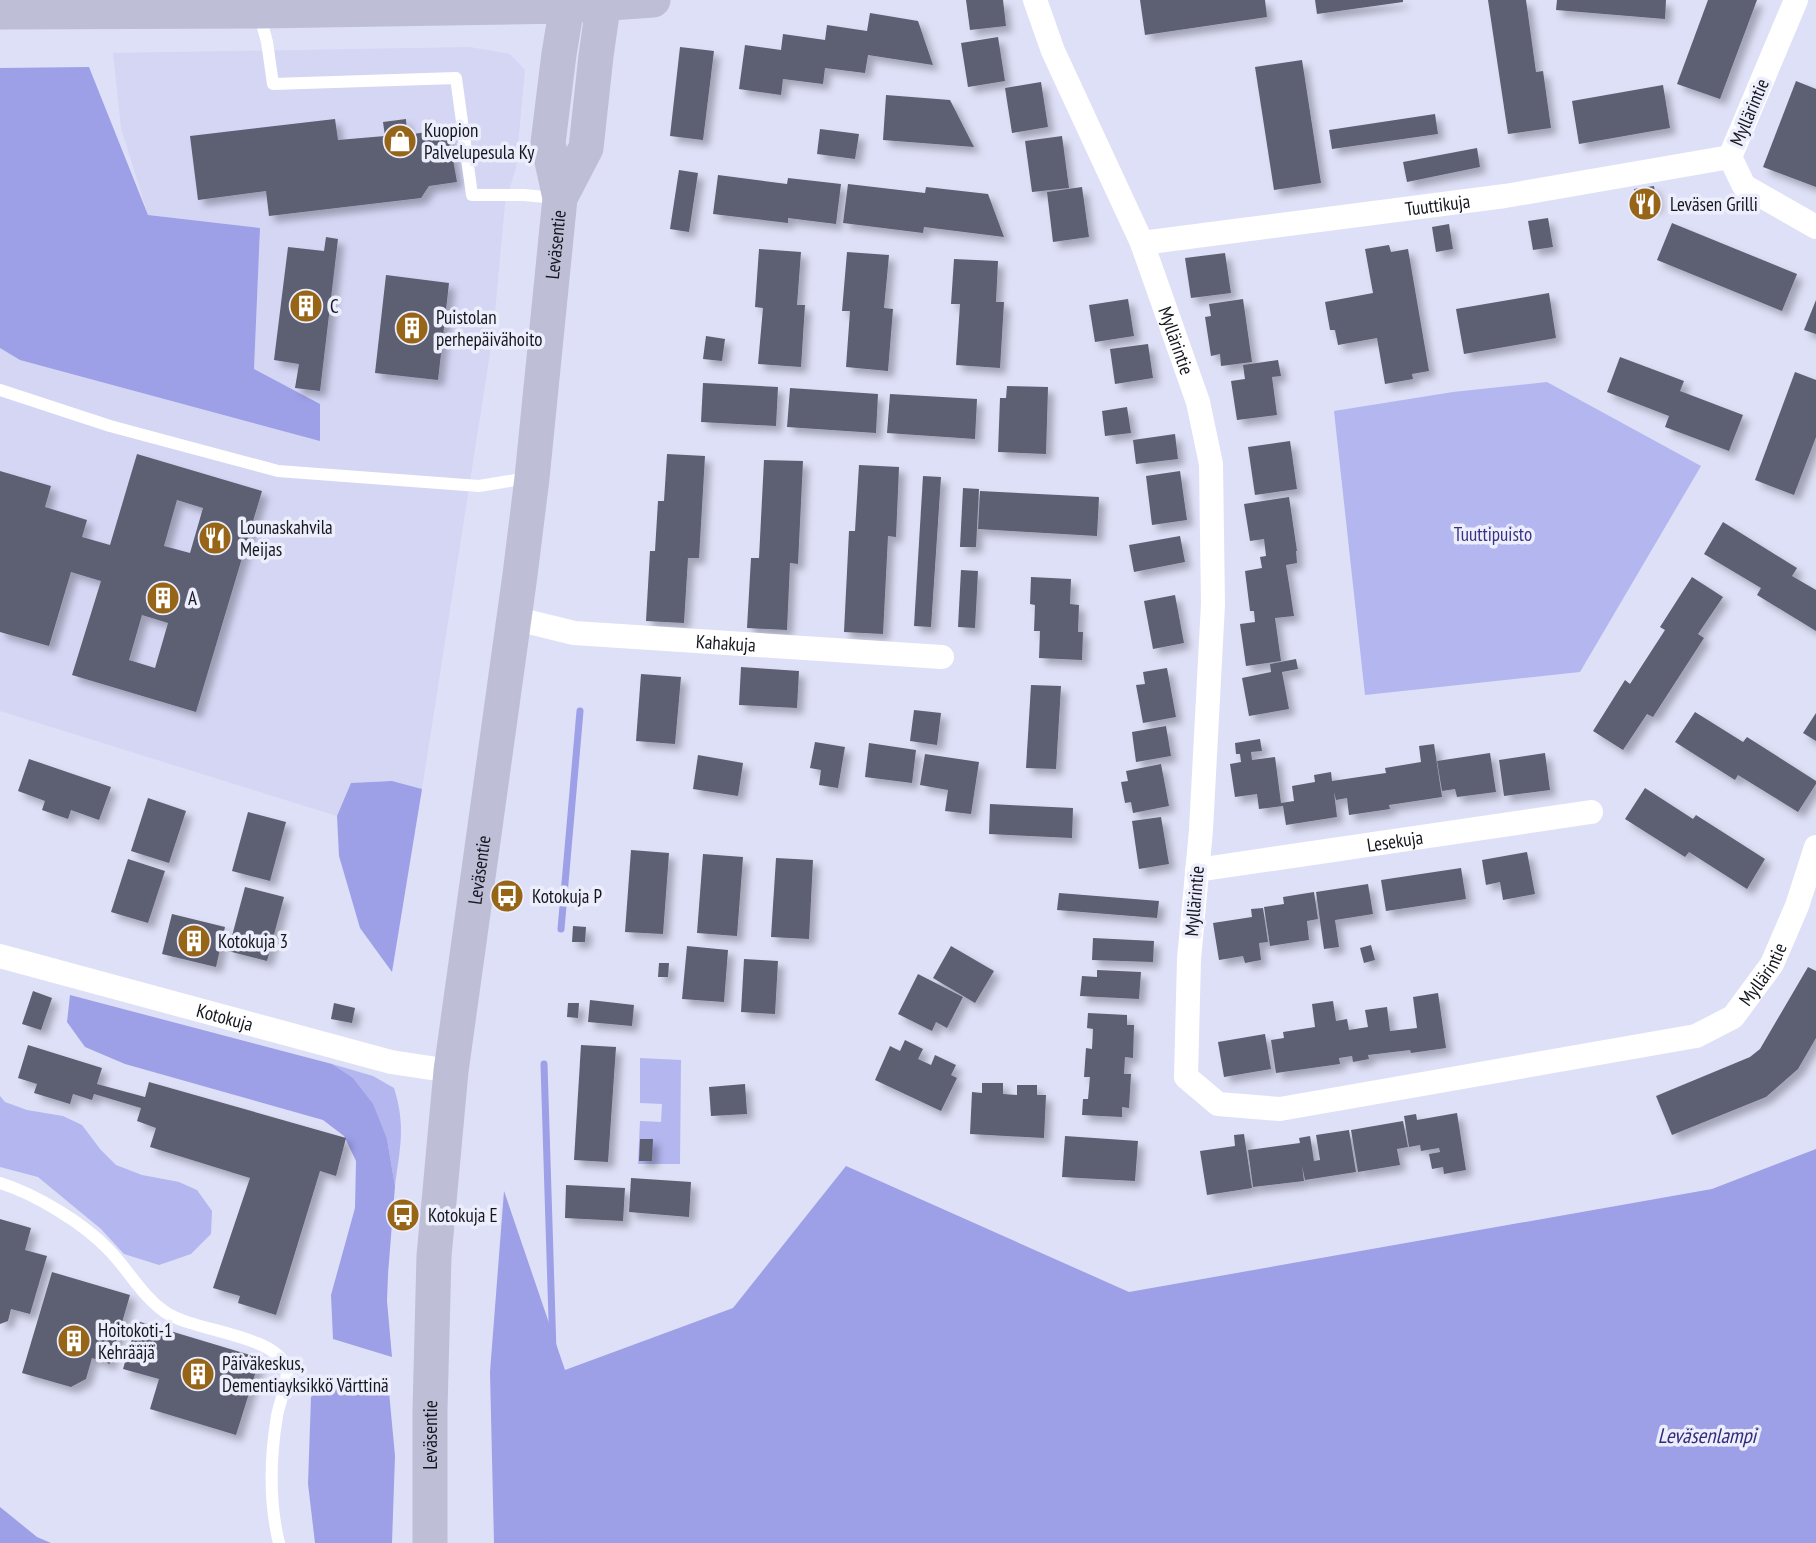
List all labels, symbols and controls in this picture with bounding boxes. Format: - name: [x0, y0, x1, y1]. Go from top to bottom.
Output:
- street label: Myllärintie: [1724, 75, 1774, 149]
- place label: Kuopion Palvelupesula Ky: [424, 118, 535, 164]
- shop icon: Kuopion Palvelupesula Ky: [381, 122, 419, 160]
- restaurant icon: Leväsen Grilli: [1626, 185, 1664, 223]
- street label: Tuuttikuja: [1404, 189, 1471, 221]
- place label: Leväsen Grilli: [1670, 192, 1758, 216]
- street label: Leväsentie: [540, 209, 571, 280]
- building icon: C: [287, 287, 325, 325]
- place label: C: [330, 294, 339, 318]
- street label: Myllärintie: [1153, 303, 1199, 378]
- place label: Puistolan perhepäivähoito: [436, 305, 542, 351]
- building icon: Puistolan perhepäivähoito: [393, 309, 431, 347]
- place label: Lounaskahvila Meijas: [240, 515, 333, 561]
- restaurant icon: Lounaskahvila Meijas: [196, 519, 234, 557]
- park label: Tuuttipuisto: [1454, 522, 1532, 546]
- building icon: A: [144, 579, 182, 617]
- place label: A: [188, 586, 197, 610]
- street label: Kahakuja: [695, 629, 757, 657]
- street label: Lesekuja: [1365, 825, 1425, 857]
- street label: Leväsentie: [462, 834, 496, 906]
- street label: Myllärintie: [1179, 865, 1209, 937]
- bus stop icon: Kotokuja P: [488, 877, 526, 915]
- place label: Kotokuja P: [532, 884, 602, 908]
- building icon: Kotokuja 3: [175, 922, 213, 960]
- place label: Kotokuja 3: [218, 929, 288, 953]
- street label: Myllärintie: [1733, 939, 1792, 1010]
- street label: Kotokuja: [194, 998, 256, 1036]
- bus stop icon: Kotokuja E: [384, 1196, 422, 1234]
- place label: Kotokuja E: [428, 1203, 498, 1227]
- place label: Hoitokoti-1 Kehrääjä: [98, 1318, 173, 1364]
- building icon: Hoitokoti-1 Kehrääjä: [55, 1322, 93, 1360]
- place label: Päiväkeskus, Dementiayksikkö Värttinä: [222, 1351, 389, 1397]
- building icon: Päiväkeskus, Dementiayksikkö Värttinä: [179, 1355, 217, 1393]
- street label: Leväsentie: [418, 1400, 442, 1470]
- water label: Leväsenlampi: [1658, 1422, 1759, 1449]

